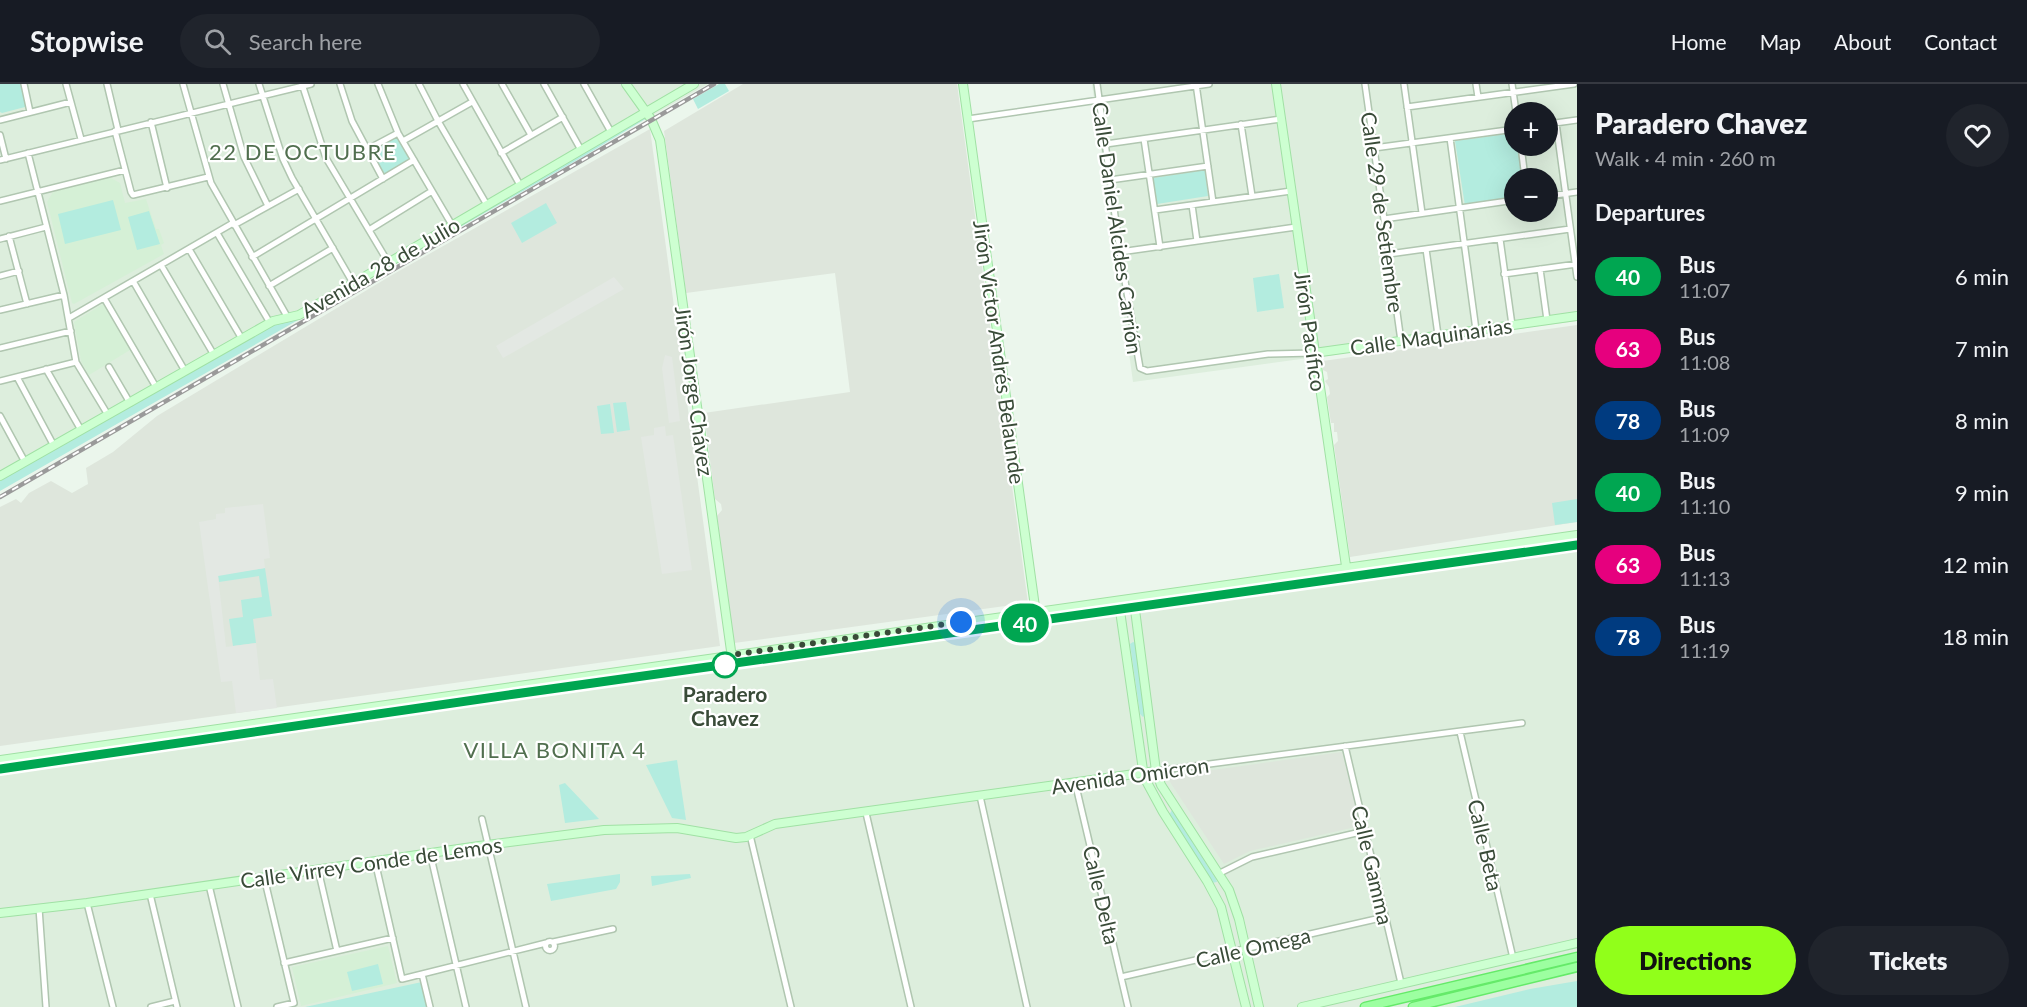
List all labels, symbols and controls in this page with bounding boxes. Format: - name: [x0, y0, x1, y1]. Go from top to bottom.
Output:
- search box: [180, 14, 600, 68]
- text: Stopwise: [30, 24, 144, 58]
- icon: search: [201, 25, 234, 58]
- text: Search here: [249, 28, 362, 55]
- text: Home: [1671, 29, 1727, 54]
- text: Map: [1760, 29, 1801, 54]
- text: About: [1834, 29, 1891, 54]
- text: Contact: [1924, 29, 1997, 54]
- street label: Calle Daniel Alcides Carrión: [1088, 100, 1148, 356]
- map controls: [1504, 102, 1558, 222]
- button: +: [1504, 102, 1558, 156]
- button: heart: [1946, 104, 2009, 167]
- text: Paradero Chavez: [1595, 106, 1807, 140]
- street label: Calle 29 de Setiembre: [1357, 110, 1409, 314]
- district label: 22 DE OCTUBRE: [209, 138, 397, 165]
- text: Walk · 4 min · 260 m: [1595, 146, 1776, 170]
- button: −: [1504, 168, 1558, 222]
- text: Departures: [1595, 199, 1705, 226]
- street label: Avenida 28 de Julio: [296, 211, 464, 323]
- street label: Jirón Victor Andrés Belaunde: [969, 218, 1031, 486]
- text: Bus: [1679, 251, 1715, 278]
- text: 6 min: [1955, 263, 2009, 290]
- text: 40: [1616, 264, 1640, 289]
- street label: Jirón Pacífico: [1290, 269, 1332, 393]
- text: 11:07: [1679, 278, 1730, 302]
- street label: Jirón Jorge Chávez: [671, 304, 719, 478]
- street label: Calle Maquinarias: [1348, 312, 1514, 360]
- text: Bus: [1679, 323, 1715, 350]
- text: 7 min: [1955, 335, 2009, 362]
- text: 63: [1616, 336, 1640, 361]
- text: 11:08: [1679, 350, 1730, 374]
- text: Bus: [1679, 395, 1715, 422]
- text: 8 min: [1955, 407, 2009, 434]
- text: 78: [1616, 408, 1640, 433]
- text: 11:09: [1679, 422, 1730, 446]
- text: Bus: [1679, 467, 1715, 494]
- text: 9 min: [1955, 479, 2009, 506]
- text: 40: [1616, 480, 1640, 505]
- text: 11:10: [1679, 494, 1730, 518]
- text: Bus: [1679, 539, 1715, 566]
- text: 12 min: [1942, 551, 2009, 578]
- text: 63: [1616, 552, 1640, 577]
- text: 11:13: [1679, 566, 1730, 590]
- line badge: 40: [998, 604, 1052, 642]
- your location: [946, 607, 976, 637]
- text: 40: [1013, 611, 1037, 636]
- text: Bus: [1679, 611, 1715, 638]
- text: 18 min: [1942, 623, 2009, 650]
- text: 78: [1616, 624, 1640, 649]
- text: 11:19: [1679, 638, 1730, 662]
- marker: Paradero Chavez: [712, 652, 738, 678]
- place label: Paradero Chavez: [683, 681, 767, 730]
- district label: VILLA BONITA 4: [463, 736, 647, 763]
- street label: Avenida Omicron: [1049, 752, 1211, 798]
- street label: Calle Beta: [1463, 797, 1509, 893]
- street label: Calle Gamma: [1347, 803, 1399, 927]
- street label: Calle Virrey Conde de Lemos: [239, 831, 503, 893]
- street label: Calle Delta: [1078, 843, 1126, 947]
- street label: Calle Omega: [1193, 922, 1313, 972]
- button: Directions: [1595, 926, 1796, 995]
- button: Tickets: [1808, 926, 2009, 995]

